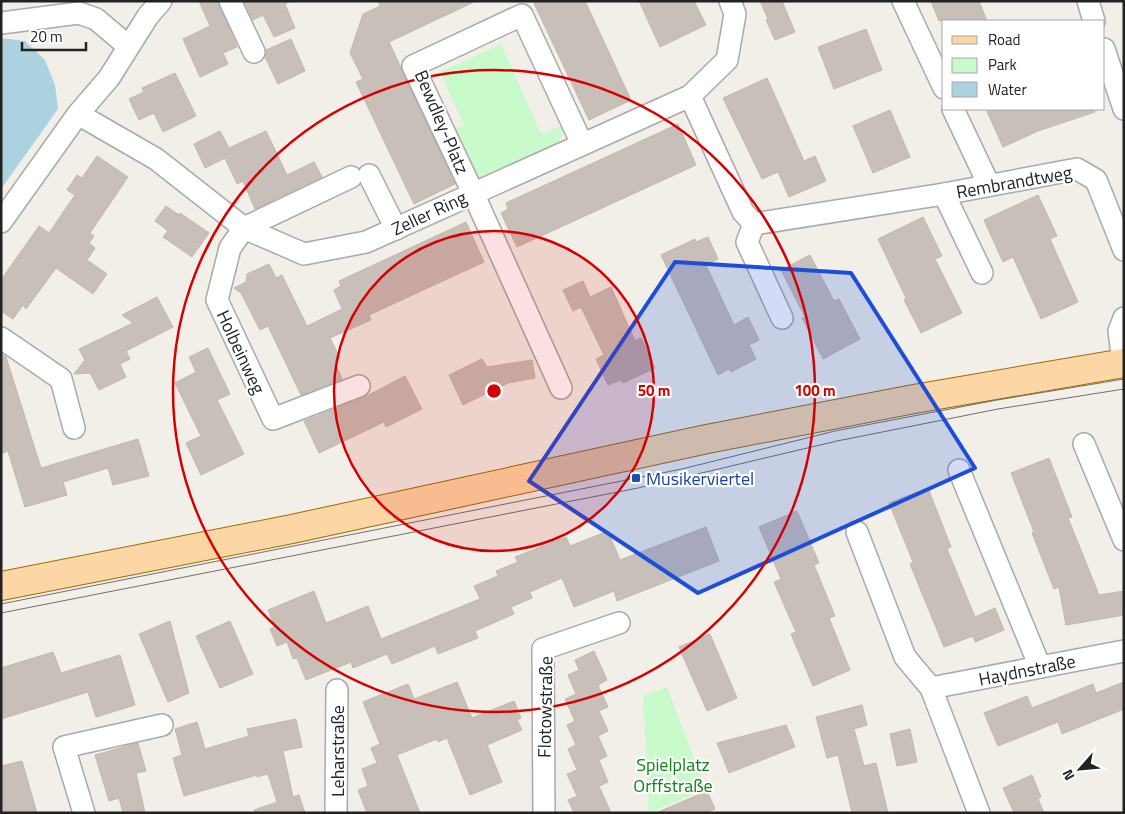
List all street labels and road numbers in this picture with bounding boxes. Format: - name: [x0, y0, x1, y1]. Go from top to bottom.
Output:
- street label: Bewdley-Platz: [408, 66, 476, 178]
- street label: Rembrandtweg: [954, 159, 1074, 205]
- street label: Zeller Ring: [387, 184, 471, 242]
- street label: Holbeinweg: [210, 306, 272, 398]
- street label: Haydnstraße: [976, 647, 1078, 693]
- street label: Flotowstraße: [531, 656, 559, 758]
- street label: Leharstraße: [324, 705, 351, 797]

